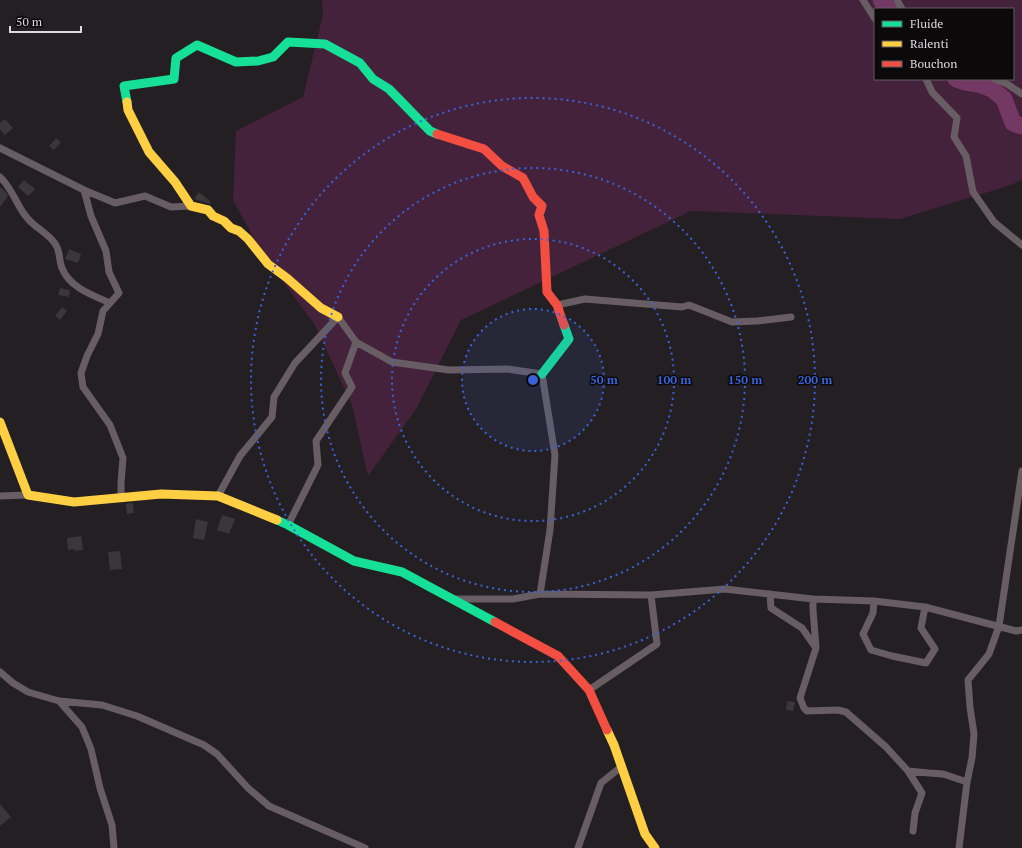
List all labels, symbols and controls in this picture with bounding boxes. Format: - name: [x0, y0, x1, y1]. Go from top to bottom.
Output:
- scale bar: [10, 8, 81, 34]
- legend: [874, 8, 1014, 80]
- text: 50 m: [16, 14, 43, 29]
- text: Fluide: [910, 16, 943, 31]
- text: Ralenti: [910, 36, 949, 51]
- text: Bouchon: [910, 56, 957, 71]
- text: 50 m: [590, 372, 618, 387]
- text: 100 m: [657, 372, 691, 387]
- text: 150 m: [728, 372, 762, 387]
- text: 200 m: [798, 372, 832, 387]
- centre of rings: [526, 373, 540, 387]

